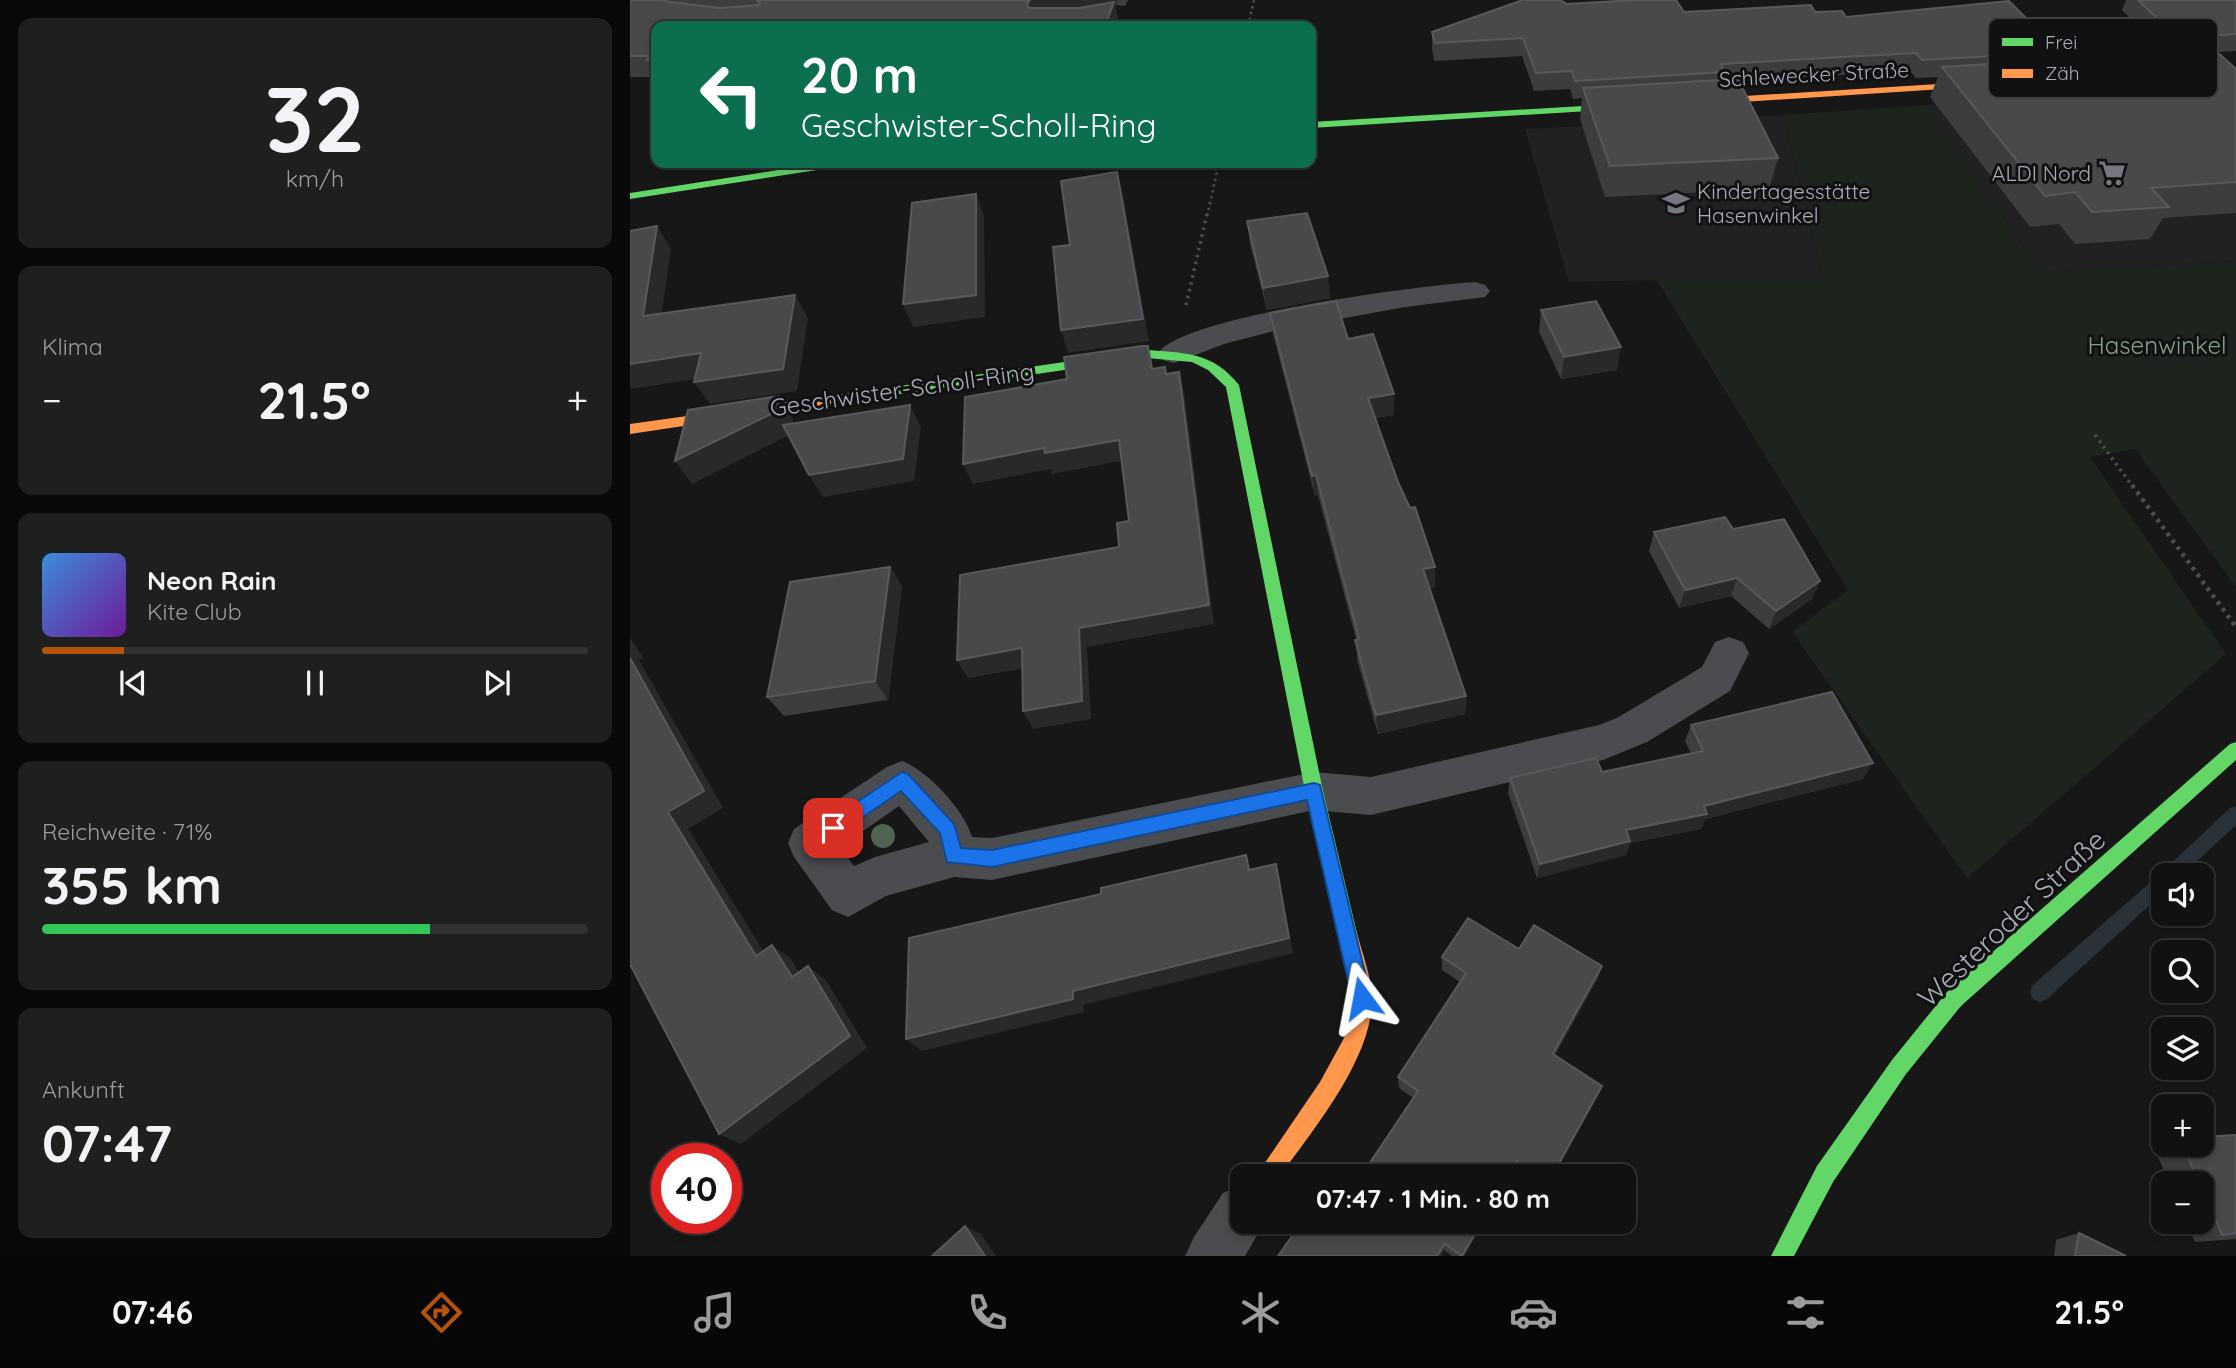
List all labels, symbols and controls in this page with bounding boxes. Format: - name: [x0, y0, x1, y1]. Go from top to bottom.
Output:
- legend: [1988, 18, 2218, 98]
- text: Frei: [2045, 30, 2077, 54]
- text: 20 m: [801, 44, 918, 105]
- icon: left: [686, 49, 777, 140]
- street label: Schlewecker Straße: [1718, 56, 1910, 92]
- text: 32: [265, 61, 365, 175]
- text: Zäh: [2045, 61, 2080, 85]
- text: Geschwister-Scholl-Ring: [801, 105, 1157, 145]
- supermarket icon: ALDI Nord: [2097, 158, 2127, 188]
- place label: ALDI Nord: [1992, 160, 2091, 186]
- text: km/h: [286, 164, 344, 193]
- place label: Kindertagesstätte Hasenwinkel: [1697, 178, 1870, 228]
- school or university icon: Kindertagesstätte Hasenwinkel: [1661, 188, 1691, 218]
- park label: Hasenwinkel: [2088, 330, 2226, 360]
- text: Klima: [42, 332, 103, 361]
- street label: Geschwister-Scholl-Ring: [768, 356, 1036, 422]
- text: 21.5°: [258, 367, 371, 432]
- text: −: [42, 376, 62, 424]
- text: +: [567, 376, 588, 424]
- text: Neon Rain: [147, 564, 276, 597]
- text: Kite Club: [147, 597, 242, 626]
- icon: previous: [114, 664, 152, 702]
- icon: pause: [296, 664, 334, 702]
- icon: next: [478, 664, 516, 702]
- pin: [803, 798, 863, 858]
- icon: arrive: [814, 809, 852, 847]
- text: Reichweite · 71%: [42, 817, 212, 846]
- street label: Westeroder Straße: [1910, 822, 2112, 1014]
- text: 355 km: [42, 852, 222, 917]
- map controls: [2151, 863, 2214, 1234]
- button: sound: [2151, 863, 2214, 926]
- button: search: [2151, 940, 2214, 1003]
- position arrow: [1325, 961, 1399, 1035]
- button: layers: [2151, 1017, 2214, 1080]
- text: Ankunft: [42, 1075, 125, 1104]
- button: +: [2151, 1094, 2214, 1157]
- text: 07:47: [42, 1110, 172, 1175]
- speed limit sign: 40: [651, 1143, 742, 1234]
- button: −: [2151, 1171, 2214, 1234]
- text: 07:47 · 1 Min. · 80 m: [1316, 1182, 1550, 1215]
- icon: directions: [417, 1288, 466, 1337]
- icon: music: [690, 1288, 739, 1337]
- icon: phone: [963, 1288, 1012, 1337]
- icon: climate: [1236, 1288, 1285, 1337]
- icon: car: [1509, 1288, 1558, 1337]
- icon: filters: [1781, 1288, 1830, 1337]
- text: 07:46: [112, 1292, 193, 1332]
- text: 21.5°: [2054, 1292, 2124, 1332]

